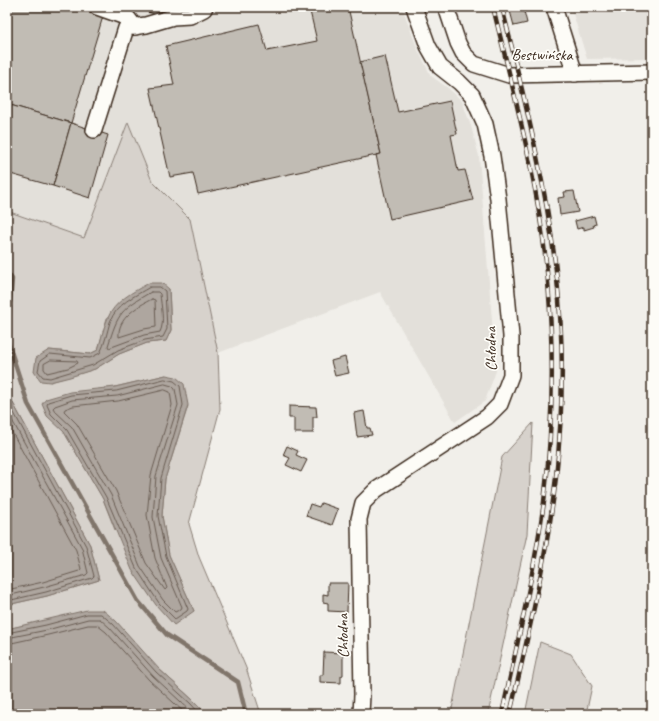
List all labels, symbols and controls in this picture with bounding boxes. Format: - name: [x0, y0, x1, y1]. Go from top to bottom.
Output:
- street label: Bestwińska: [511, 45, 574, 65]
- street label: Chłodna: [481, 325, 501, 371]
- street label: Chłodna: [333, 612, 353, 658]

